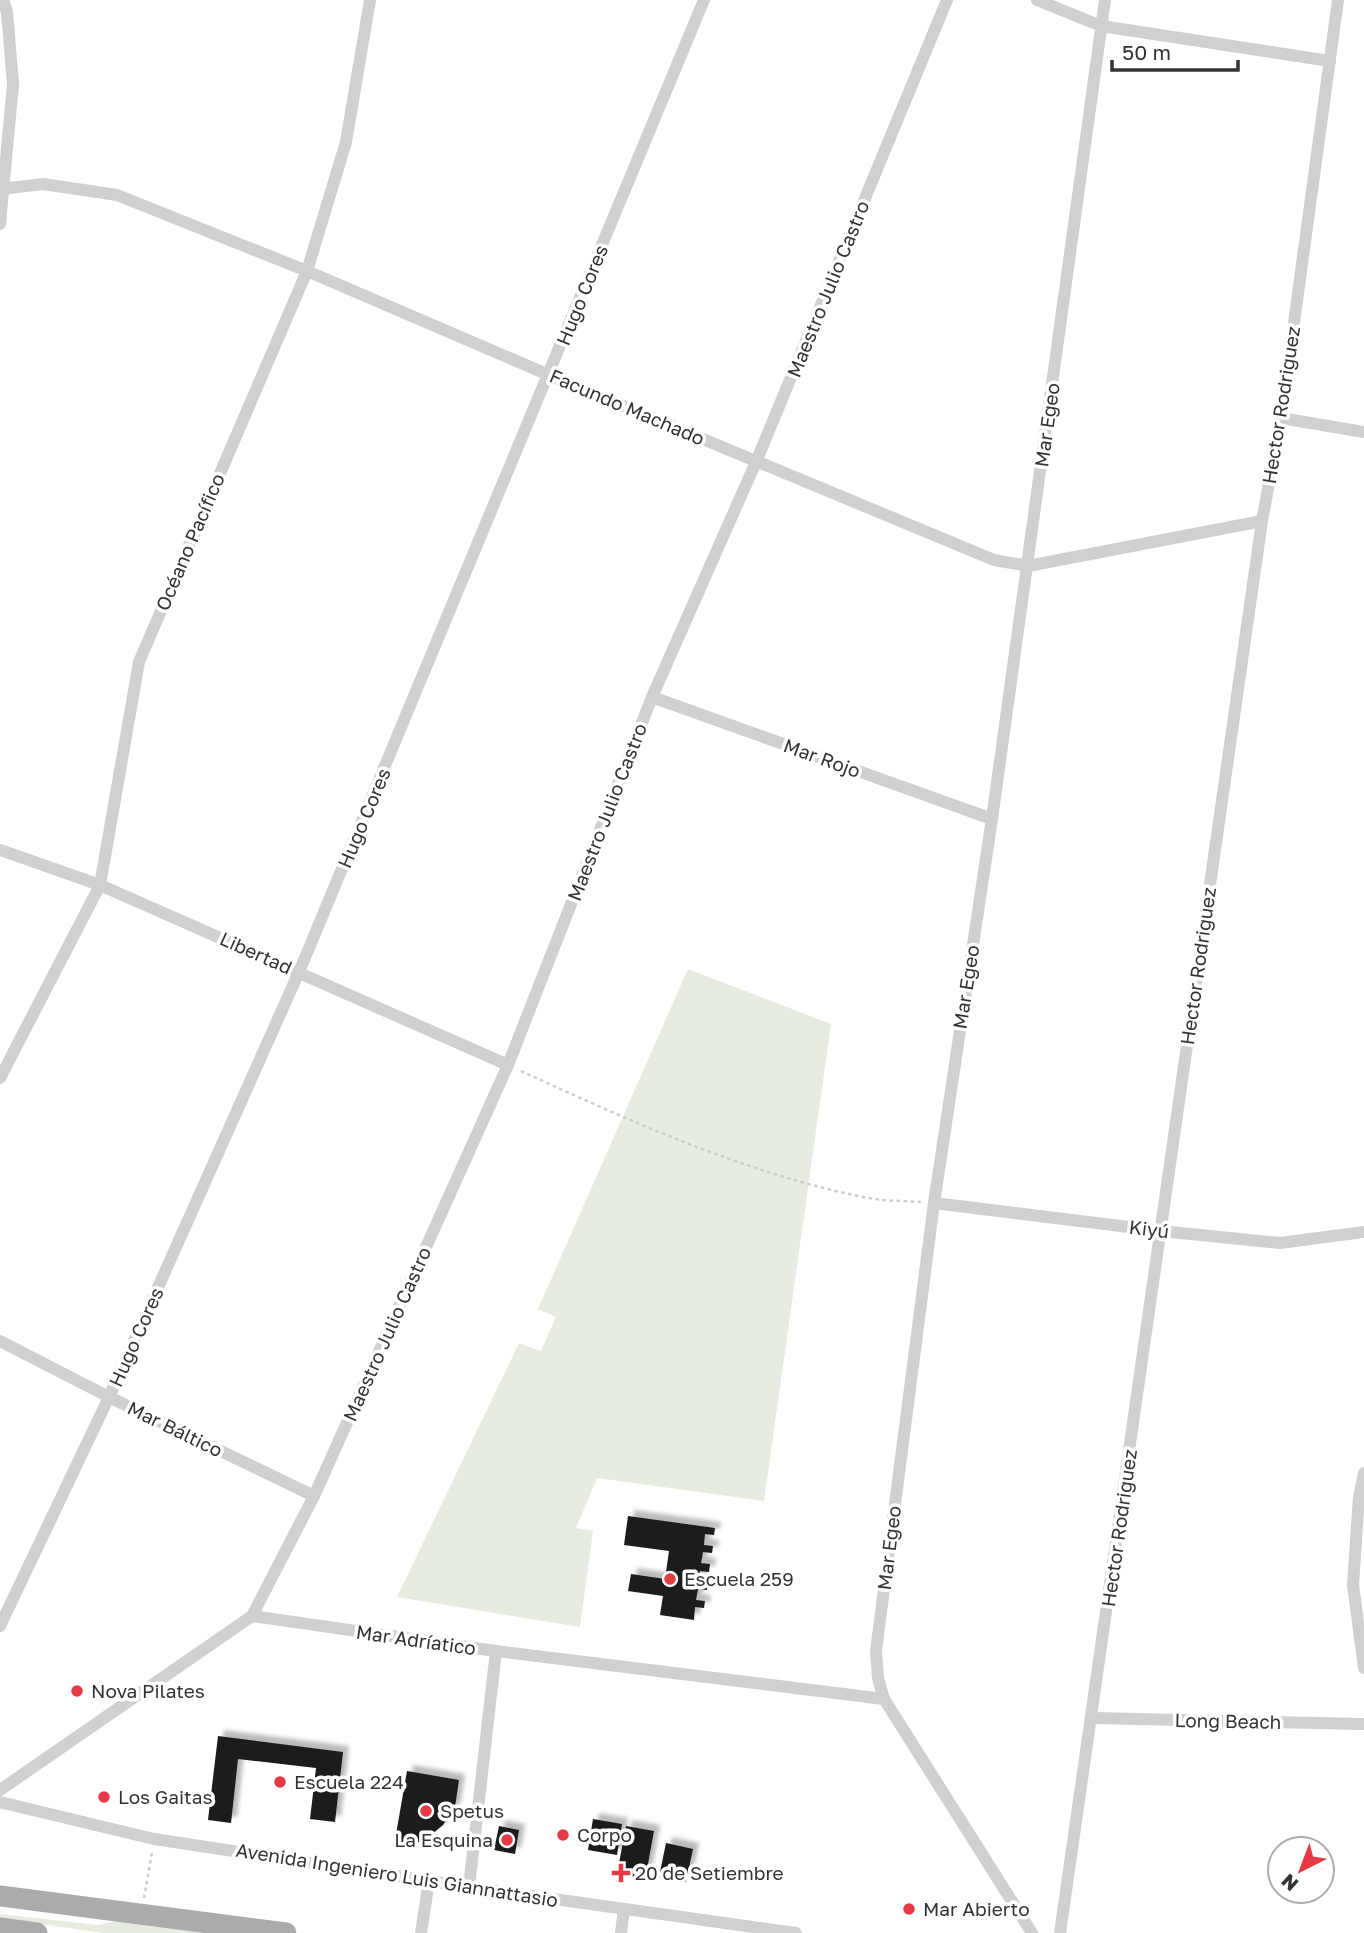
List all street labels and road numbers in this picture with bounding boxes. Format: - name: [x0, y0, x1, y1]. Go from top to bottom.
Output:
- street label: Maestro Julio Castro: [782, 197, 873, 380]
- street label: Hugo Cores: [551, 241, 612, 348]
- street label: Hector Rodriguez: [1257, 325, 1304, 485]
- street label: Facundo Machado: [546, 364, 708, 450]
- street label: Mar Egeo: [1029, 381, 1064, 468]
- street label: Océano Pacífico: [150, 470, 229, 614]
- street label: Maestro Julio Castro: [562, 720, 651, 904]
- street label: Mar Rojo: [781, 733, 864, 782]
- street label: Hugo Cores: [332, 764, 395, 871]
- street label: Hector Rodriguez: [1175, 886, 1220, 1046]
- street label: Libertad: [217, 926, 296, 979]
- street label: Mar Egeo: [948, 943, 983, 1031]
- street label: Kiyú: [1128, 1215, 1170, 1242]
- street label: Maestro Julio Castro: [338, 1243, 435, 1425]
- street label: Hugo Cores: [103, 1284, 168, 1390]
- street label: Mar Báltico: [124, 1396, 226, 1461]
- street label: Hector Rodriguez: [1096, 1448, 1141, 1608]
- street label: Mar Egeo: [872, 1504, 905, 1591]
- street label: Mar Adríatico: [355, 1620, 478, 1659]
- street label: Long Beach: [1174, 1708, 1282, 1733]
- street label: Avenida Ingeniero Luis Giannattasio: [234, 1838, 560, 1911]

